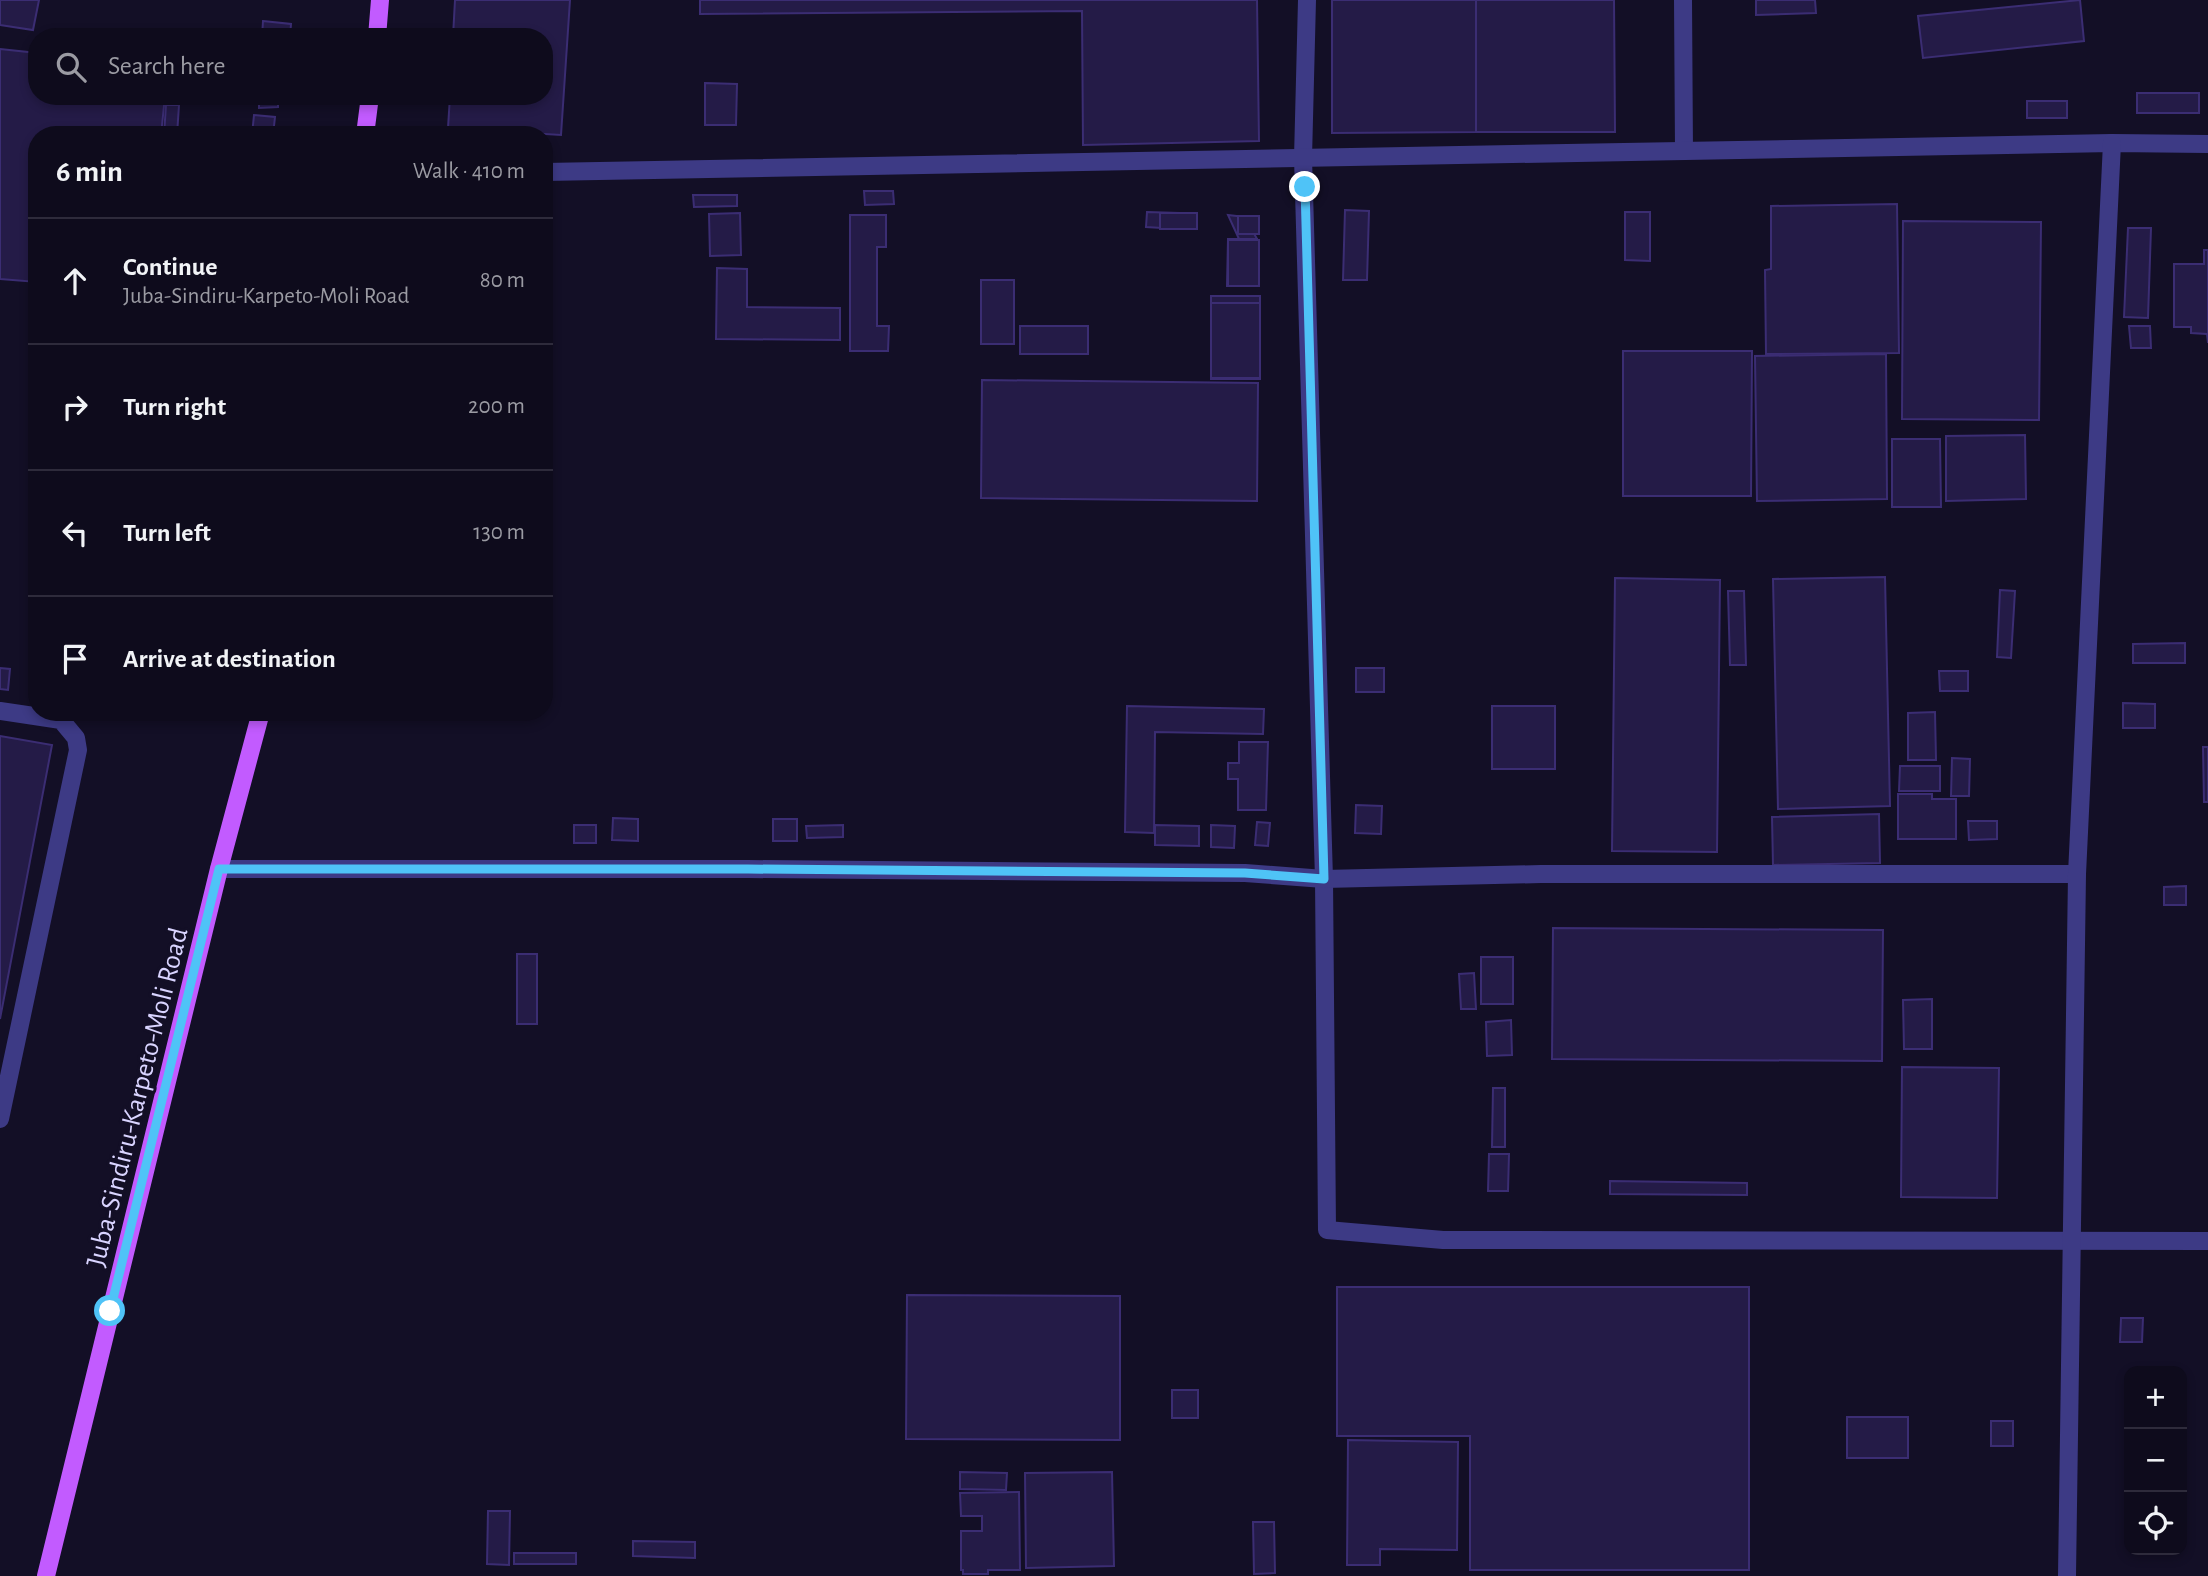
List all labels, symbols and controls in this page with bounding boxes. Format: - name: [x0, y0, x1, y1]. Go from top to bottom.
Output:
- search box: [28, 28, 553, 105]
- icon: search: [52, 48, 90, 86]
- text: Search here: [108, 53, 226, 79]
- text: 6 min: [56, 157, 123, 187]
- text: Walk · 410 m: [413, 160, 525, 183]
- route end: [1289, 171, 1320, 202]
- text: Continue: [123, 254, 218, 280]
- icon: ahead: [56, 262, 94, 300]
- text: 80 m: [480, 269, 525, 292]
- text: Juba-Sindiru-Karpeto-Moli Road: [123, 285, 409, 308]
- icon: right: [56, 388, 94, 426]
- text: Turn right: [123, 394, 226, 420]
- text: 200 m: [468, 395, 525, 418]
- icon: left: [56, 514, 94, 552]
- text: Turn left: [123, 520, 211, 546]
- text: 130 m: [473, 521, 525, 544]
- icon: arrive: [56, 640, 94, 678]
- text: Arrive at destination: [123, 646, 336, 672]
- street label: Juba-Sindiru-Karpeto-Moli Road: [82, 925, 194, 1270]
- route start: [94, 1295, 125, 1326]
- map controls: [2124, 1366, 2187, 1555]
- button: +: [2124, 1366, 2187, 1429]
- button: −: [2124, 1429, 2187, 1492]
- button: locate: [2124, 1492, 2187, 1555]

